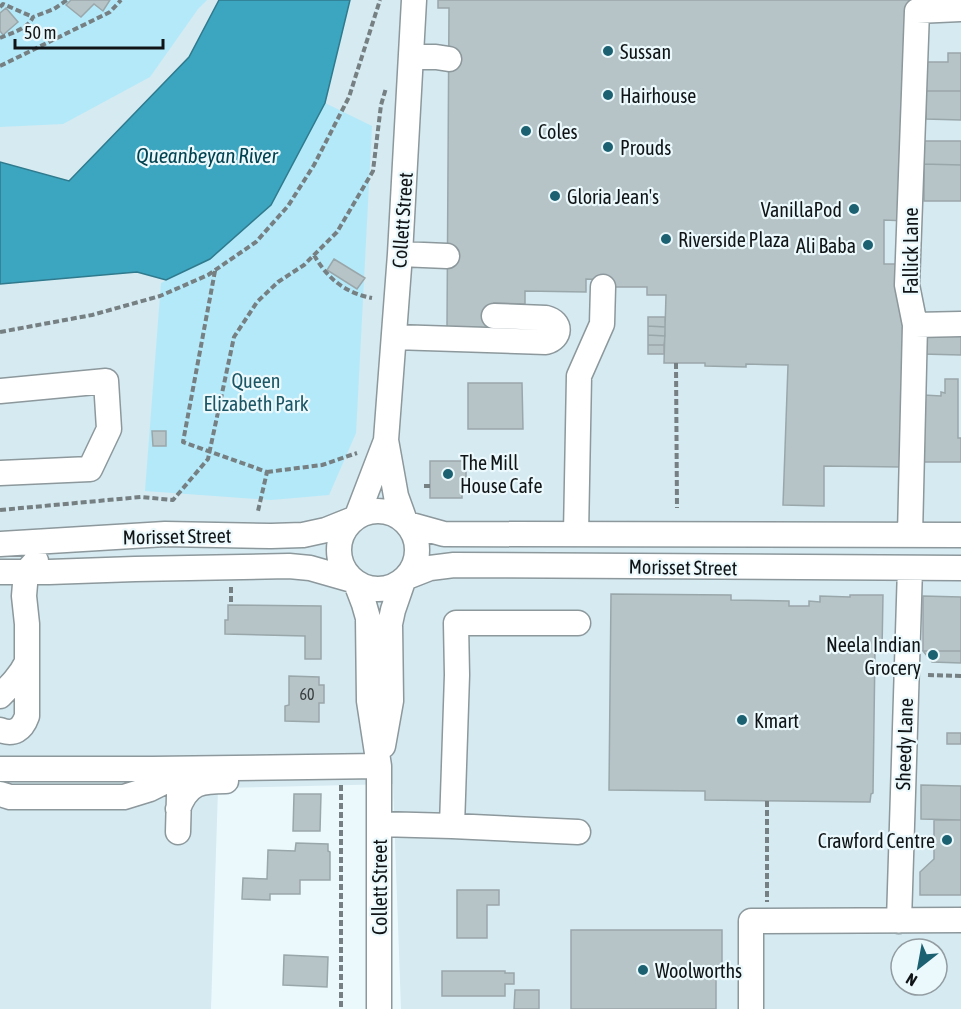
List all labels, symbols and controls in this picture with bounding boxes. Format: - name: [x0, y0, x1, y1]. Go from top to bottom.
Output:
- scale bar: [15, 12, 164, 50]
- text: 50 m: [24, 22, 56, 43]
- place label: Sussan: [620, 40, 671, 63]
- marker: Sussan: [601, 44, 615, 58]
- place label: Hairhouse: [620, 84, 696, 107]
- marker: Hairhouse: [601, 88, 615, 102]
- place label: Coles: [538, 120, 578, 143]
- marker: Coles: [519, 124, 533, 138]
- place label: Prouds: [620, 136, 671, 159]
- marker: Prouds: [601, 140, 615, 154]
- water label: Queanbeyan River: [136, 143, 279, 167]
- street label: Collett Street: [387, 171, 417, 269]
- place label: Gloria Jean's: [567, 185, 659, 208]
- marker: Gloria Jean's: [548, 189, 562, 203]
- place label: VanillaPod: [761, 198, 842, 221]
- marker: VanillaPod: [847, 202, 861, 216]
- street label: Fallick Lane: [899, 208, 922, 294]
- place label: Riverside Plaza: [678, 228, 789, 251]
- marker: Riverside Plaza: [659, 232, 673, 246]
- place label: Ali Baba: [796, 234, 856, 257]
- marker: Ali Baba: [861, 238, 875, 252]
- park label: Queen Elizabeth Park: [203, 369, 309, 415]
- place label: The Mill House Cafe: [460, 451, 542, 497]
- marker: The Mill House Cafe: [441, 467, 455, 481]
- street label: Morisset Street: [122, 524, 232, 548]
- street label: Morisset Street: [628, 555, 738, 579]
- place label: Neela Indian Grocery: [826, 633, 921, 679]
- marker: Neela Indian Grocery: [926, 648, 940, 662]
- house number: 60: [299, 685, 315, 703]
- street label: Sheedy Lane: [891, 697, 917, 791]
- place label: Kmart: [754, 709, 799, 732]
- marker: Kmart: [735, 713, 749, 727]
- place label: Crawford Centre: [818, 829, 935, 852]
- marker: Crawford Centre: [940, 833, 954, 847]
- street label: Collett Street: [368, 839, 391, 935]
- north arrow: [889, 937, 949, 997]
- place label: Woolworths: [655, 959, 742, 982]
- marker: Woolworths: [636, 963, 650, 977]
- text: N: [903, 970, 920, 990]

